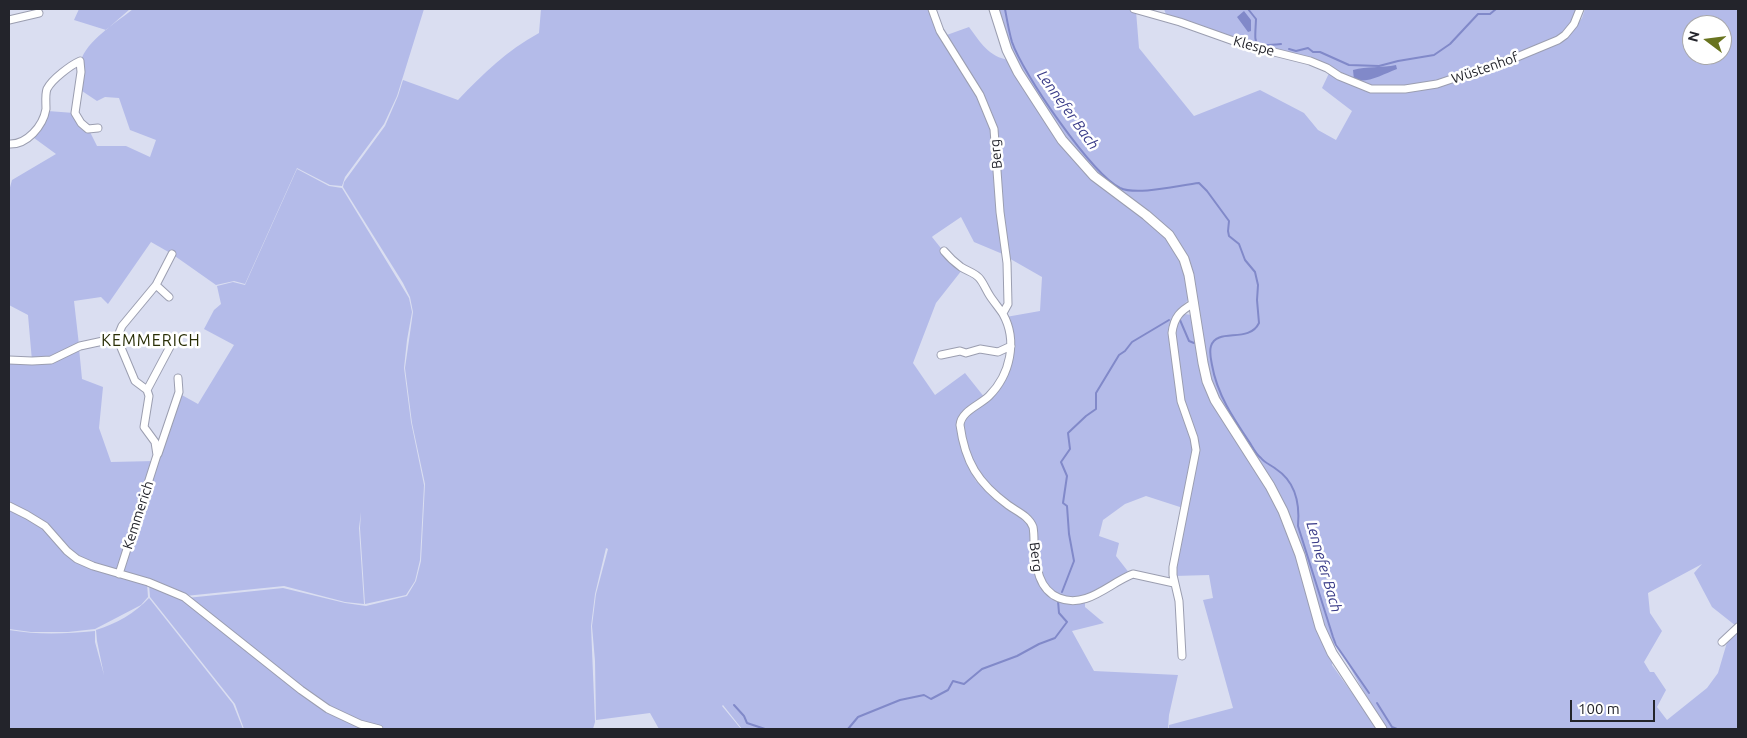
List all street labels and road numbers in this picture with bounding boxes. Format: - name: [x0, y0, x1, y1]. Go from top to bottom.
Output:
- street label: Klespe: [1232, 32, 1276, 60]
- street label: Wüstenhof: [1449, 49, 1521, 87]
- street label: Berg: [986, 138, 1006, 170]
- street label: Kemmerich: [119, 479, 157, 551]
- street label: Berg: [1026, 541, 1046, 573]

